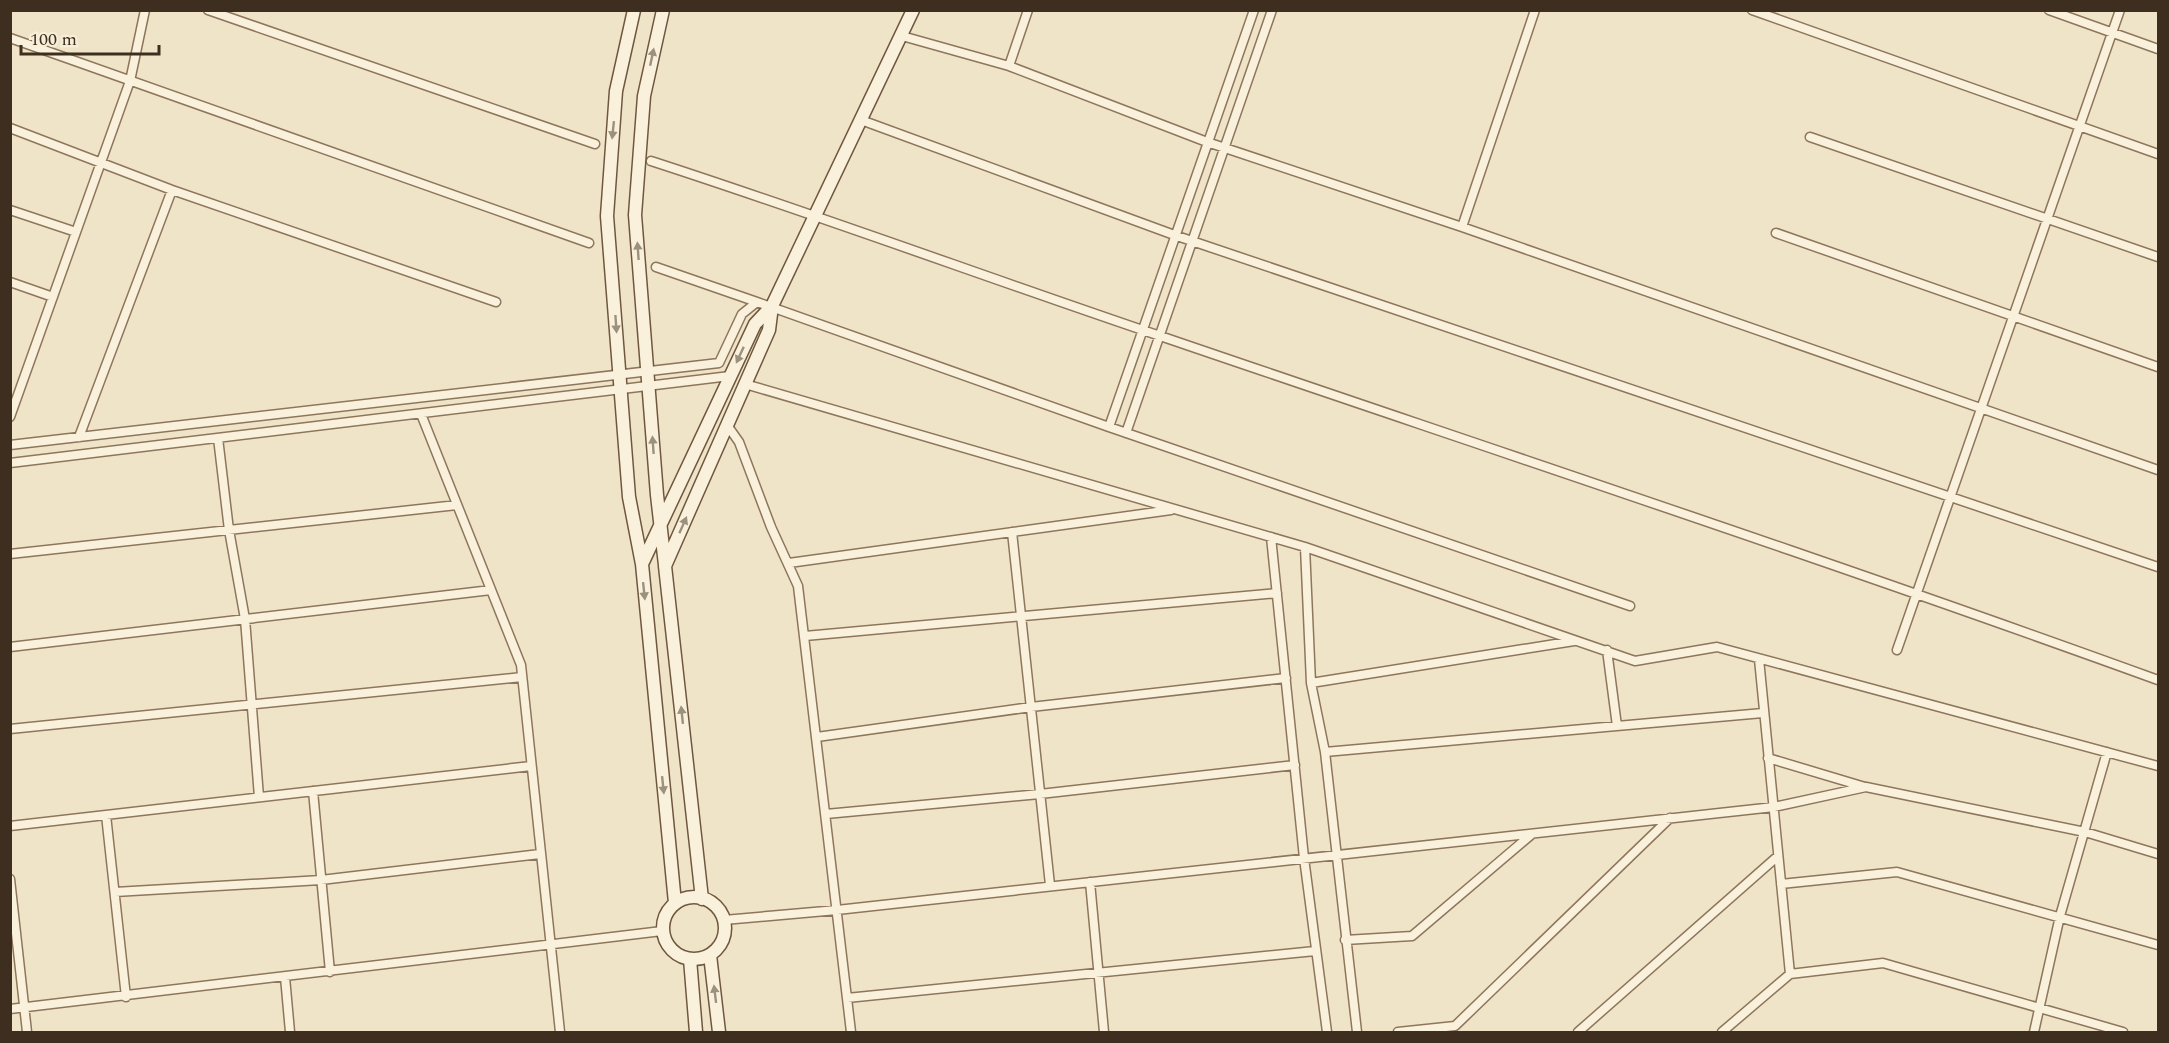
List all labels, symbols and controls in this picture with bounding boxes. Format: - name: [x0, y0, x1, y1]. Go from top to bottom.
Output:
- scale bar: [21, 18, 159, 56]
- text: 100 m: [30, 26, 77, 53]
- one-way arrow: [648, 47, 657, 66]
- one-way arrow: [608, 120, 618, 139]
- one-way arrow: [633, 241, 643, 260]
- one-way arrow: [611, 315, 621, 334]
- one-way arrow: [736, 347, 745, 364]
- one-way arrow: [648, 435, 658, 454]
- one-way arrow: [679, 516, 688, 533]
- one-way arrow: [639, 581, 649, 600]
- one-way arrow: [677, 706, 687, 725]
- one-way arrow: [658, 775, 668, 794]
- one-way arrow: [710, 984, 720, 1003]

